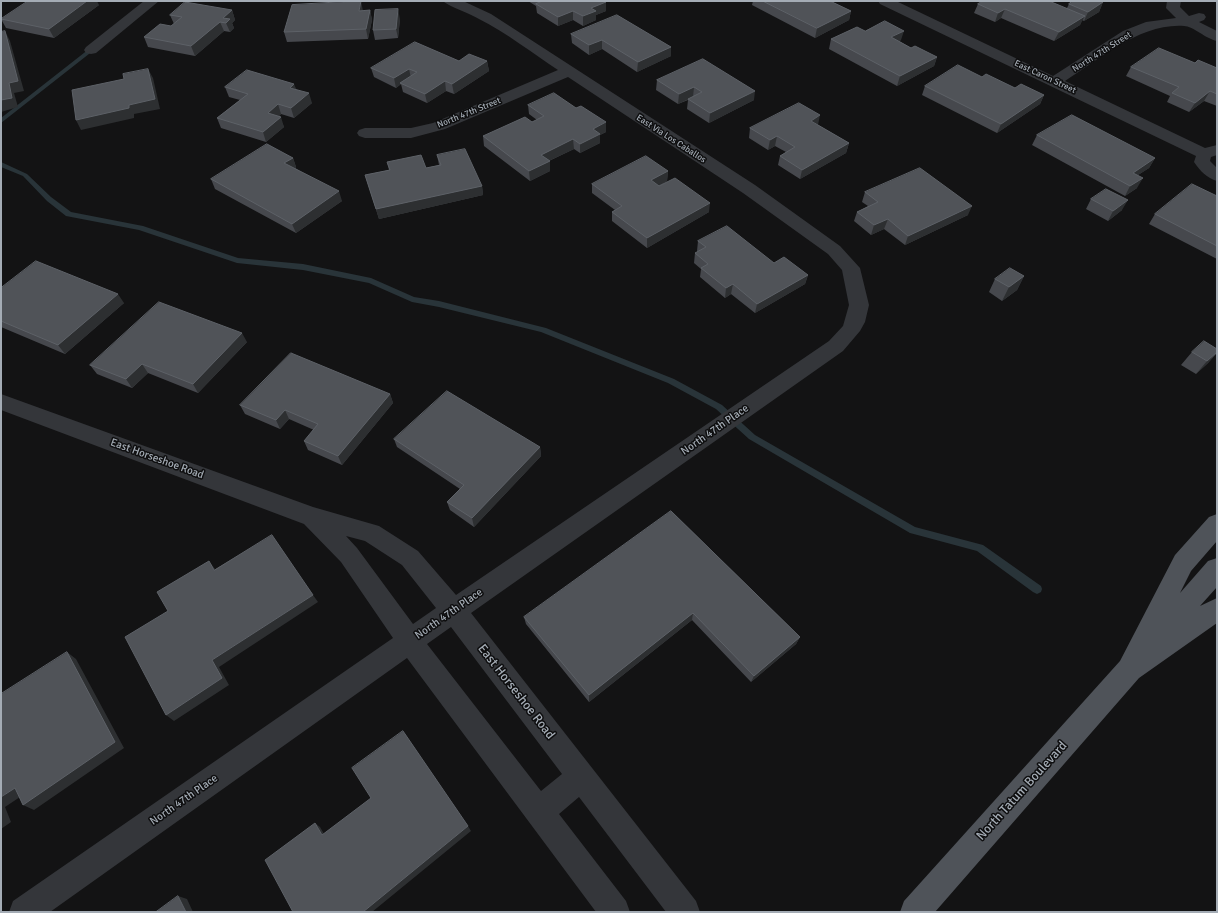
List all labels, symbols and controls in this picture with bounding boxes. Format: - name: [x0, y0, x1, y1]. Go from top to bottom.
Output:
- street label: North 47th Street: [1071, 30, 1133, 74]
- street label: East Caron Street: [1012, 58, 1078, 96]
- street label: North 47th Street: [436, 95, 502, 131]
- street label: East Via Los Caballos: [634, 112, 708, 166]
- street label: North 47th Place: [679, 402, 751, 458]
- street label: East Horseshoe Road: [109, 436, 205, 482]
- street label: North 47th Place: [413, 586, 485, 642]
- street label: East Horseshoe Road: [474, 641, 558, 743]
- street label: North Tatum Boulevard: [973, 738, 1071, 844]
- street label: North 47th Place: [148, 772, 220, 828]

